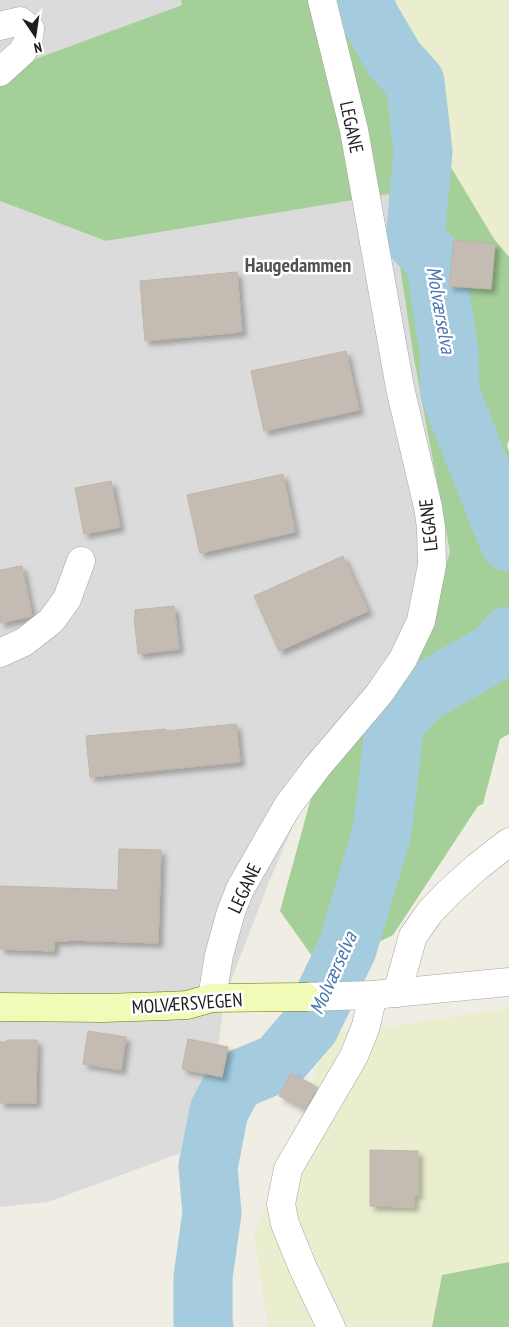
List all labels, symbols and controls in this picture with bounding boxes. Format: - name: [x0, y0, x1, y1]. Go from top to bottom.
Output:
- north arrow: [10, 10, 60, 60]
- text: N: [32, 38, 44, 57]
- street label: LEGANE: [335, 99, 369, 155]
- district label: Haugedammen: [245, 252, 351, 278]
- water label: Molværselva: [421, 265, 462, 356]
- street label: LEGANE: [413, 498, 443, 552]
- street label: LEGANE: [222, 859, 266, 917]
- water label: Molværselva: [303, 927, 363, 1018]
- street label: MOLVÆRSVEGEN: [131, 987, 243, 1019]

